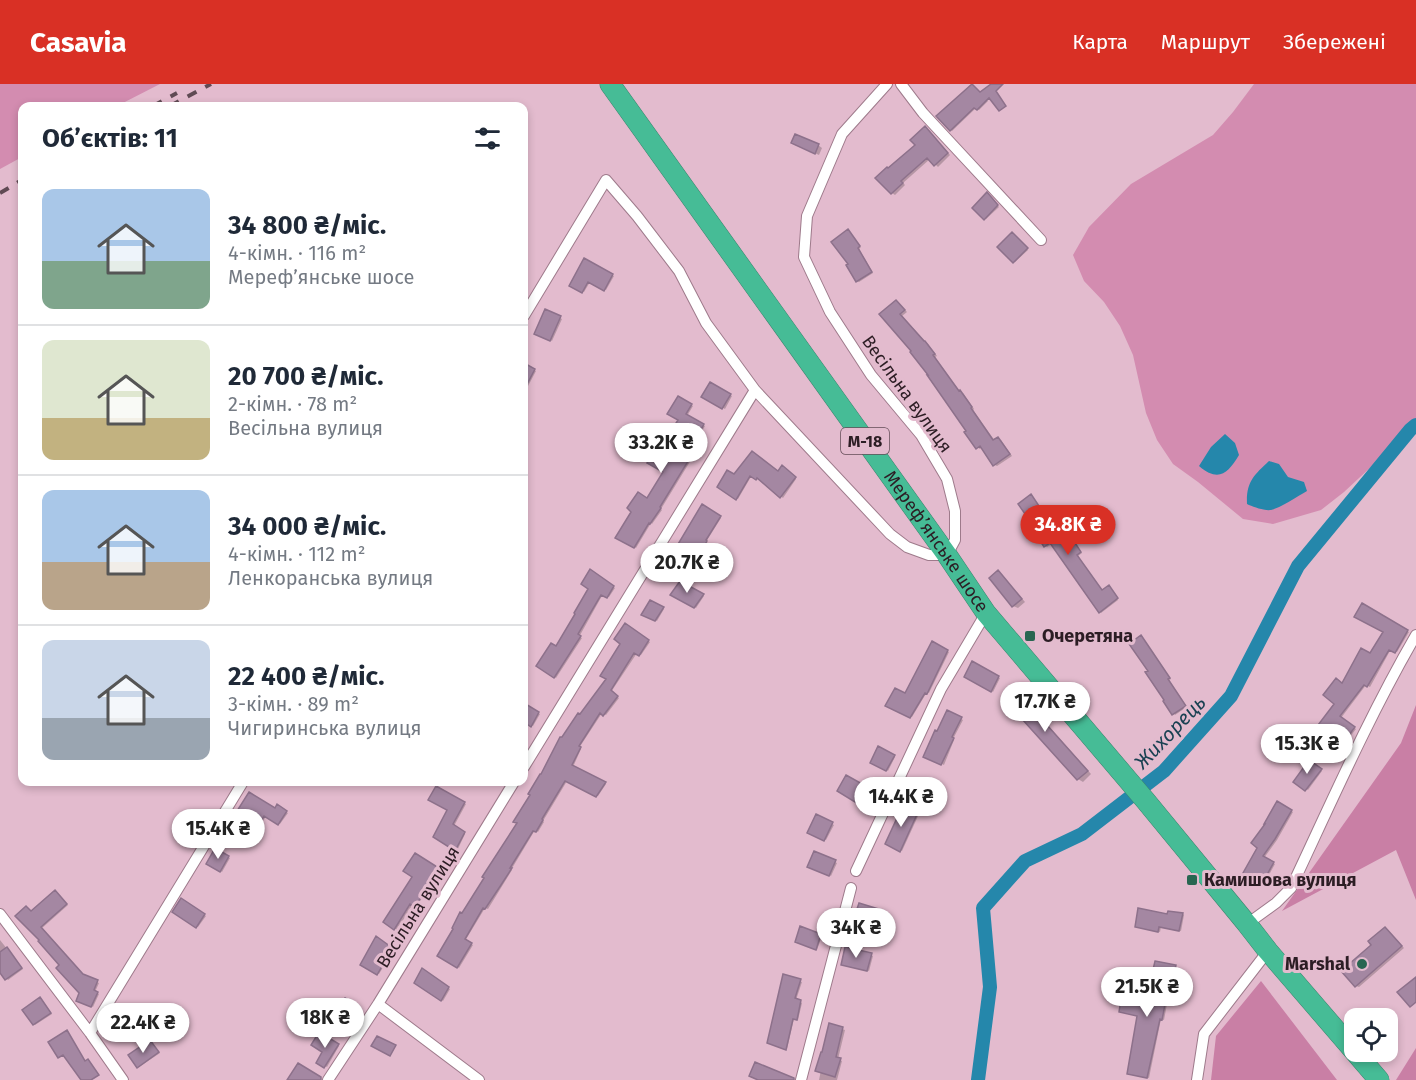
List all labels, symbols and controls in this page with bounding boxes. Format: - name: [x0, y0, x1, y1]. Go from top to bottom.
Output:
- text: Casavia: [30, 26, 127, 59]
- text: Карта: [1072, 29, 1128, 55]
- text: Маршрут: [1161, 29, 1250, 55]
- text: Збережені: [1283, 29, 1386, 55]
- icon: filters: [471, 122, 504, 155]
- text: Об’єктів: 11: [42, 123, 178, 154]
- text: 34 800 ₴/міс.: [228, 210, 386, 241]
- icon: home: [90, 213, 162, 285]
- text: 4-кімн. · 116 m²: [228, 241, 366, 265]
- text: Мереф’янське шосе: [228, 265, 414, 289]
- street label: Весільна вулиця: [857, 331, 957, 457]
- text: 20 700 ₴/міс.: [228, 361, 384, 392]
- icon: home: [90, 364, 162, 436]
- text: 2-кімн. · 78 m²: [228, 392, 357, 416]
- text: Весільна вулиця: [228, 416, 383, 440]
- pin: 33.2K ₴: [606, 423, 716, 474]
- road number: М-18: [841, 428, 889, 454]
- text: 33.2K ₴: [629, 430, 693, 454]
- street label: Мереф’янське шосе: [879, 466, 993, 617]
- pin: 34.8K ₴: [1013, 505, 1123, 556]
- text: 34 000 ₴/міс.: [228, 511, 386, 542]
- text: 34.8K ₴: [1035, 512, 1101, 536]
- icon: home: [90, 514, 162, 586]
- text: 4-кімн. · 112 m²: [228, 542, 365, 566]
- pin: 20.7K ₴: [632, 543, 742, 594]
- text: 20.7K ₴: [654, 550, 720, 574]
- text: Ленкоранська вулиця: [228, 566, 433, 590]
- place label: Очеретяна: [1042, 625, 1133, 647]
- marker: Очеретяна: [1023, 629, 1037, 643]
- text: 22 400 ₴/міс.: [228, 661, 385, 692]
- icon: home: [90, 664, 162, 736]
- pin: 17.7K ₴: [990, 682, 1100, 733]
- text: 17.7K ₴: [1014, 689, 1076, 713]
- water label: Жихорець: [1129, 690, 1211, 774]
- text: 3-кімн. · 89 m²: [228, 692, 359, 716]
- text: Чигиринська вулиця: [228, 716, 422, 740]
- pin: 15.3K ₴: [1252, 724, 1362, 775]
- text: 15.3K ₴: [1275, 731, 1339, 755]
- pin: 14.4K ₴: [846, 777, 956, 828]
- text: 14.4K ₴: [868, 784, 934, 808]
- pin: 15.4K ₴: [163, 809, 273, 860]
- text: 15.4K ₴: [186, 816, 250, 840]
- street label: Весільна вулиця: [372, 842, 464, 972]
- place label: Камишова вулиця: [1204, 869, 1357, 891]
- marker: Камишова вулиця: [1185, 873, 1199, 887]
- pin: 34K ₴: [814, 908, 898, 959]
- text: 34K ₴: [831, 915, 881, 939]
- place label: Marshal: [1285, 953, 1351, 975]
- marker: Marshal: [1355, 957, 1369, 971]
- pin: 21.5K ₴: [1092, 967, 1202, 1018]
- text: 21.5K ₴: [1115, 974, 1179, 998]
- pin: 18K ₴: [283, 998, 367, 1049]
- pin: 22.4K ₴: [88, 1003, 198, 1054]
- text: 18K ₴: [300, 1005, 350, 1029]
- map controls: [1344, 1008, 1398, 1062]
- button: locate: [1344, 1008, 1398, 1062]
- text: 22.4K ₴: [110, 1010, 176, 1034]

